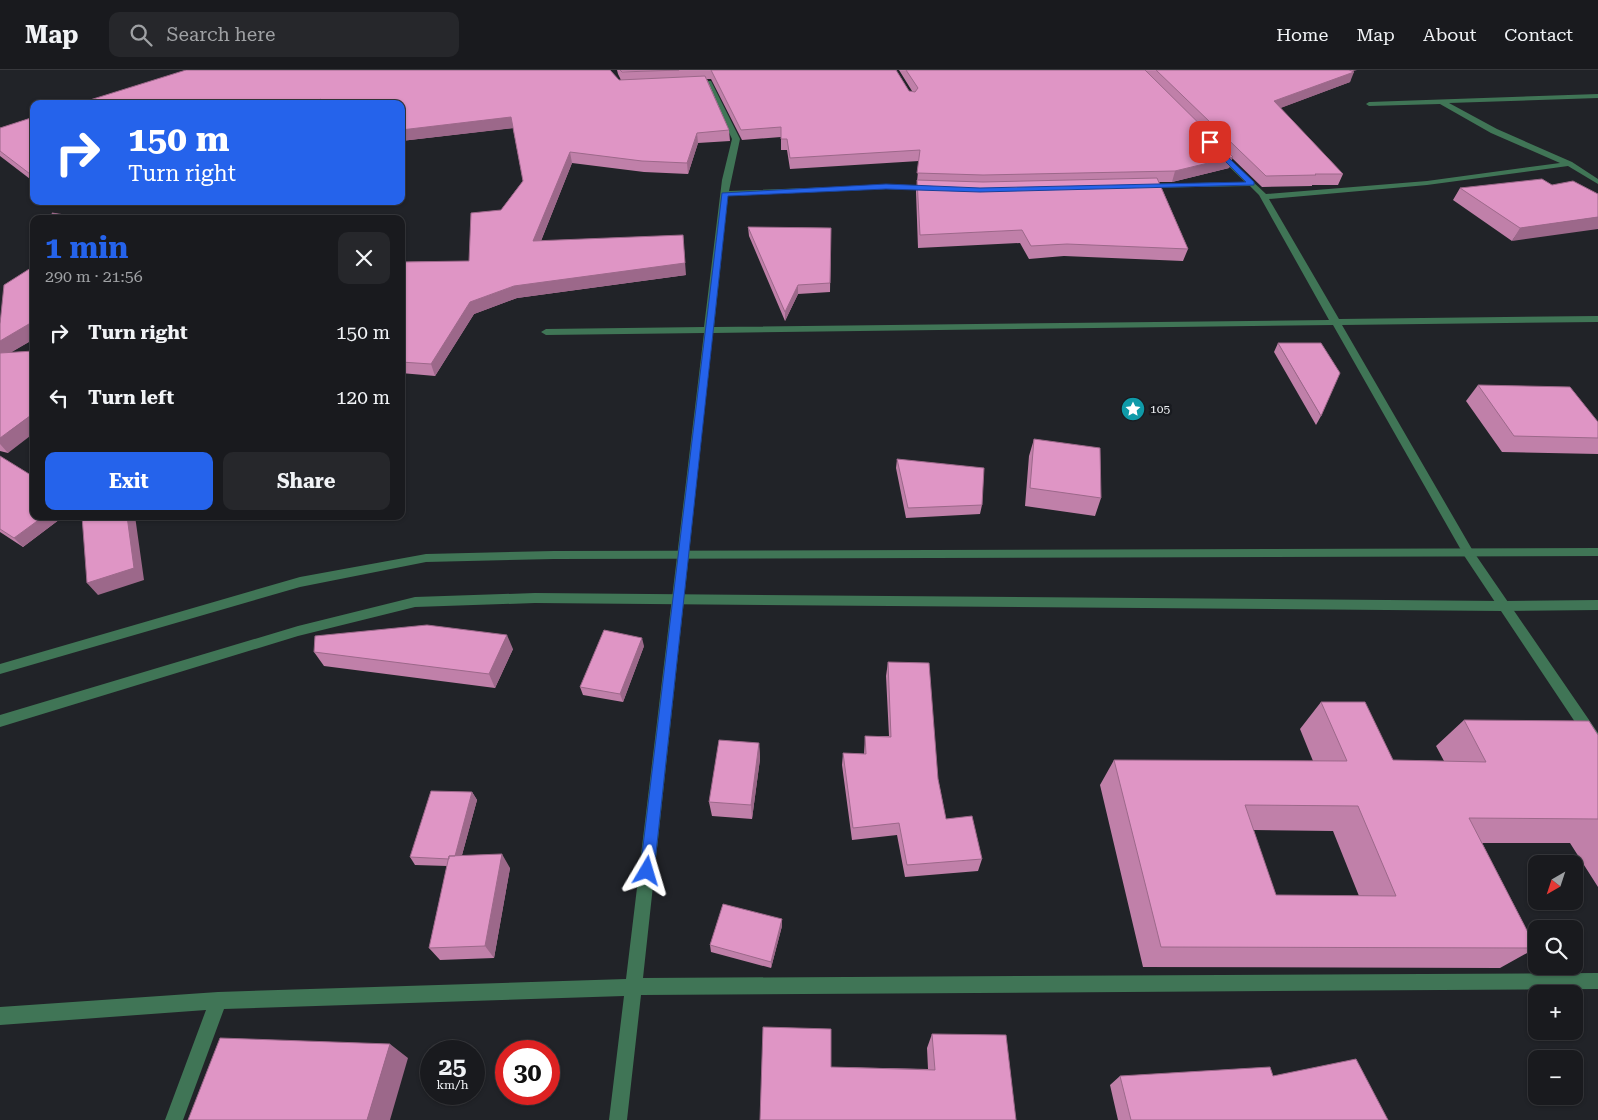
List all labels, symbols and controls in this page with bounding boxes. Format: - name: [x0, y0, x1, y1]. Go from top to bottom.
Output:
- search box: [109, 12, 459, 57]
- text: Map: [25, 21, 79, 49]
- icon: search: [127, 21, 155, 49]
- text: Search here: [167, 23, 275, 46]
- text: Home: [1276, 24, 1328, 45]
- text: Map: [1356, 24, 1395, 45]
- text: About: [1423, 24, 1476, 45]
- text: Contact: [1504, 24, 1573, 45]
- text: 150 m: [128, 119, 229, 160]
- icon: right: [45, 120, 110, 185]
- pin: [1189, 121, 1231, 163]
- icon: arrive: [1196, 128, 1224, 156]
- text: Turn right: [128, 161, 236, 186]
- text: 1 min: [45, 230, 128, 265]
- button: close: [338, 232, 390, 284]
- text: 290 m · 21:56: [45, 267, 143, 286]
- icon: right: [45, 319, 73, 347]
- text: Turn right: [88, 321, 188, 344]
- text: 150 m: [336, 321, 390, 344]
- icon: left: [45, 384, 73, 412]
- text: Turn left: [88, 386, 174, 409]
- text: 120 m: [336, 386, 390, 409]
- place icon: 105: [1120, 396, 1146, 422]
- place label: 105: [1150, 402, 1170, 416]
- button: Exit: [45, 452, 213, 510]
- button: Share: [223, 452, 390, 510]
- position arrow: [620, 844, 672, 896]
- north arrow: [1528, 855, 1582, 910]
- map controls: [1528, 855, 1583, 1105]
- button: search: [1528, 920, 1583, 975]
- button: +: [1528, 985, 1583, 1040]
- speed limit sign: 30: [495, 1040, 560, 1105]
- button: −: [1528, 1050, 1583, 1105]
- text: 25: [438, 1052, 467, 1081]
- text: km/h: [436, 1078, 469, 1092]

